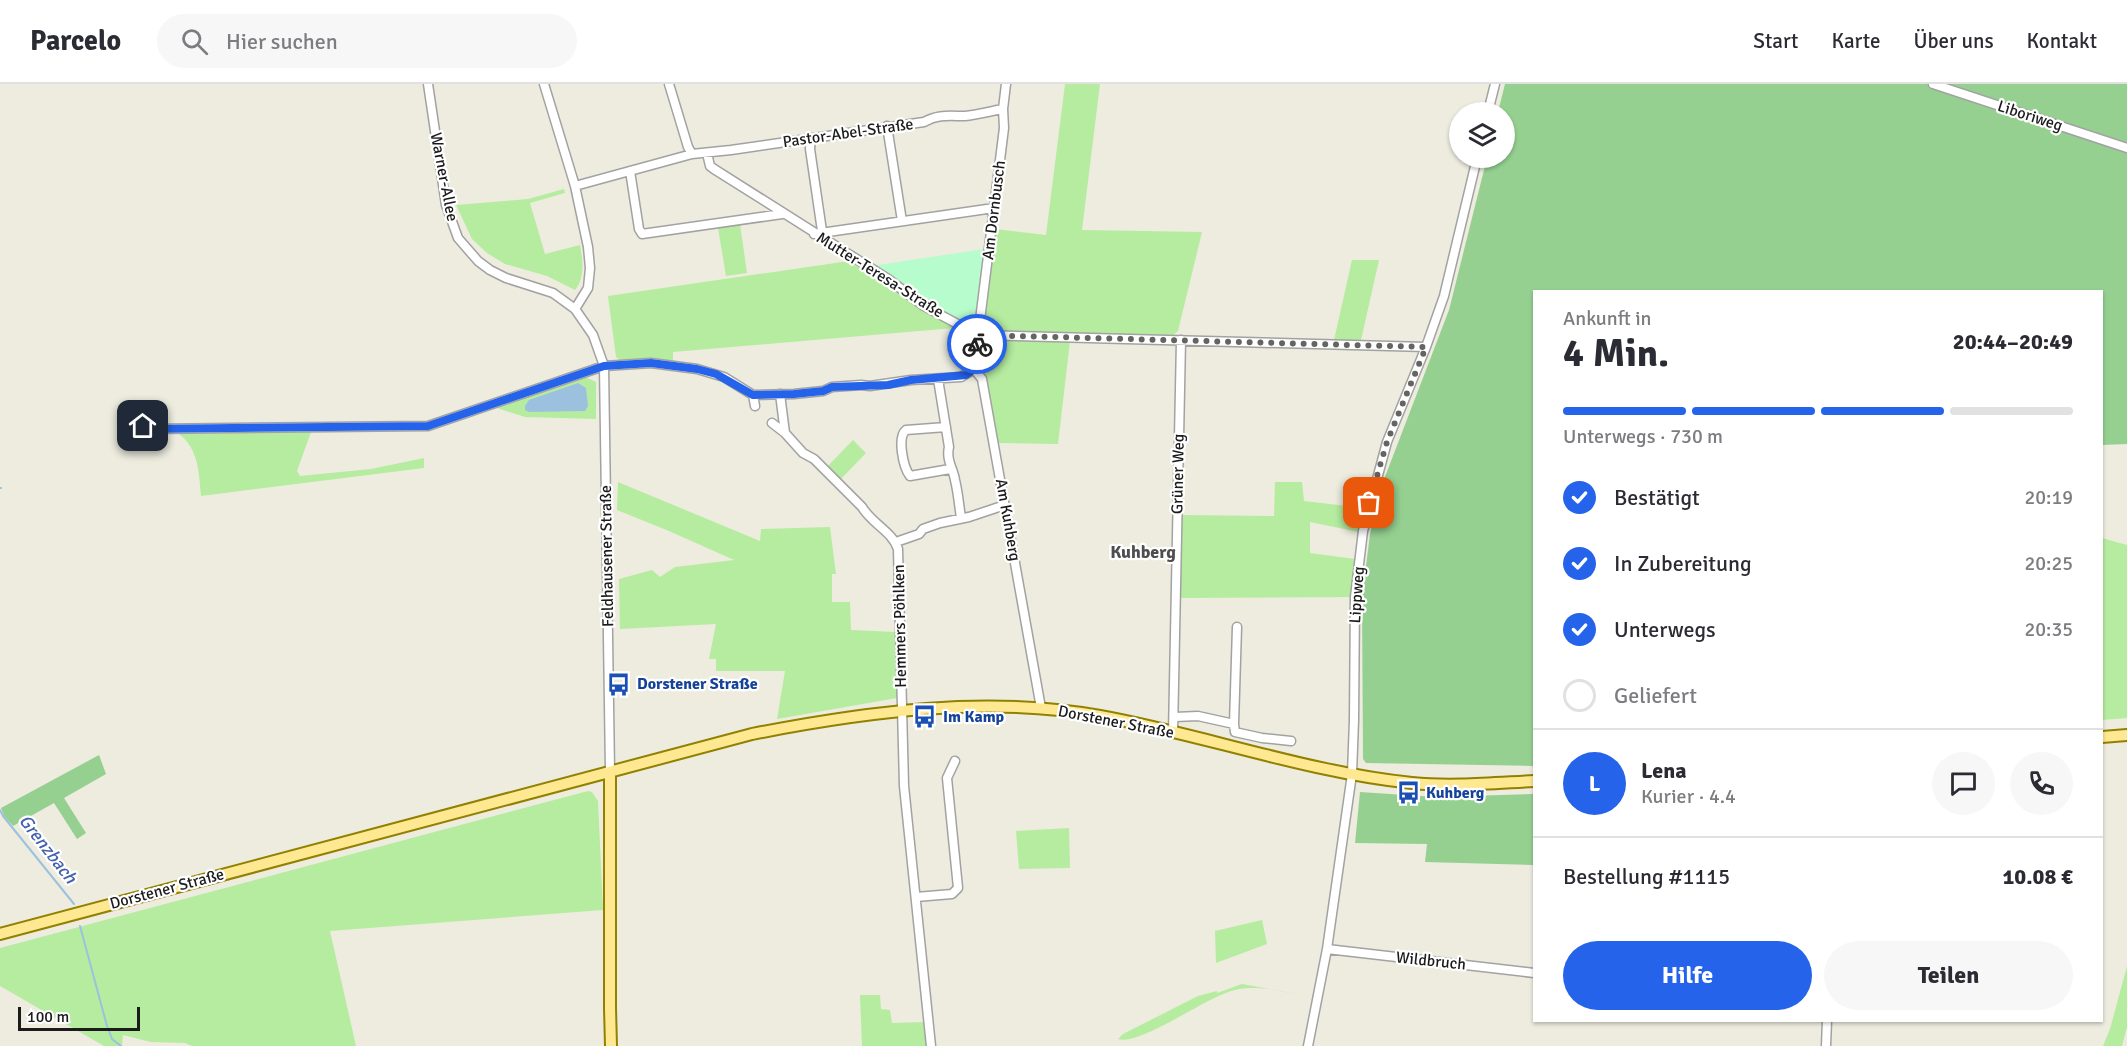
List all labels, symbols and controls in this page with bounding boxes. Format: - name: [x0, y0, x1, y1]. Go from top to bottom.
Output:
- search box: [157, 14, 577, 68]
- text: Parcelo: [30, 24, 121, 58]
- icon: search: [178, 25, 211, 58]
- text: Hier suchen: [226, 28, 338, 55]
- text: Start: [1753, 28, 1798, 54]
- text: Karte: [1831, 28, 1880, 54]
- text: Über uns: [1913, 28, 1994, 54]
- text: Kontakt: [2027, 28, 2097, 54]
- street label: Liboriweg: [1995, 96, 2065, 136]
- map controls: [1449, 102, 1515, 168]
- button: layers: [1449, 102, 1515, 168]
- street label: Pastor-Abel-Straße: [781, 114, 915, 152]
- street label: Warner-Allee: [426, 131, 462, 223]
- street label: Am Dornbusch: [978, 159, 1010, 261]
- street label: Mutter-Teresa-Straße: [813, 228, 947, 322]
- text: Ankunft in: [1563, 306, 1651, 331]
- courier: [947, 314, 1007, 374]
- icon: bike: [961, 328, 994, 361]
- text: 20:44–20:49: [1953, 328, 2073, 355]
- text: 4 Min.: [1563, 329, 1669, 377]
- pin: [117, 400, 168, 451]
- icon: home: [126, 409, 159, 442]
- text: Unterwegs · 730 m: [1563, 424, 1723, 449]
- street label: Grüner Weg: [1167, 434, 1189, 514]
- street label: Am Kuhberg: [991, 477, 1025, 563]
- pin: [1343, 477, 1394, 528]
- icon: check: [1563, 481, 1596, 514]
- text: Bestätigt: [1614, 484, 1700, 511]
- street label: Feldhausener Straße: [596, 485, 618, 627]
- text: 20:19: [2024, 485, 2073, 510]
- icon: bag: [1352, 486, 1385, 519]
- district label: Kuhberg: [1110, 541, 1176, 563]
- icon: check: [1563, 547, 1596, 580]
- text: In Zubereitung: [1614, 550, 1752, 577]
- text: 20:25: [2024, 551, 2073, 576]
- street label: Hemmers Pöhlken: [889, 564, 911, 688]
- street label: Lippweg: [1345, 566, 1369, 624]
- icon: check: [1563, 613, 1596, 646]
- text: Unterwegs: [1614, 616, 1716, 643]
- text: 20:35: [2024, 617, 2073, 642]
- bus stop icon: Dorstener Straße: [606, 671, 632, 697]
- place label: Dorstener Straße: [637, 674, 758, 694]
- text: Geliefert: [1614, 682, 1697, 709]
- street label: Dorstener Straße: [1056, 701, 1176, 743]
- bus stop icon: Im Kamp: [912, 704, 938, 730]
- place label: Im Kamp: [943, 707, 1005, 727]
- button: chat: [1932, 752, 1995, 815]
- button: phone: [2010, 752, 2073, 815]
- text: Lena: [1641, 757, 1687, 784]
- text: L: [1589, 770, 1600, 797]
- bus stop icon: Kuhberg: [1395, 780, 1421, 806]
- place label: Kuhberg: [1426, 783, 1485, 803]
- text: Kurier · 4.4: [1641, 784, 1736, 809]
- water label: Grenzbach: [14, 810, 83, 889]
- text: Bestellung #1115: [1563, 863, 1730, 890]
- text: 10.08 €: [2002, 863, 2073, 890]
- street label: Dorstener Straße: [108, 864, 226, 914]
- button: Hilfe: [1563, 941, 1812, 1010]
- button: Teilen: [1824, 941, 2073, 1010]
- street label: Wildbruch: [1395, 947, 1467, 975]
- scale bar: [18, 1004, 140, 1032]
- text: 100 m: [27, 1007, 69, 1027]

